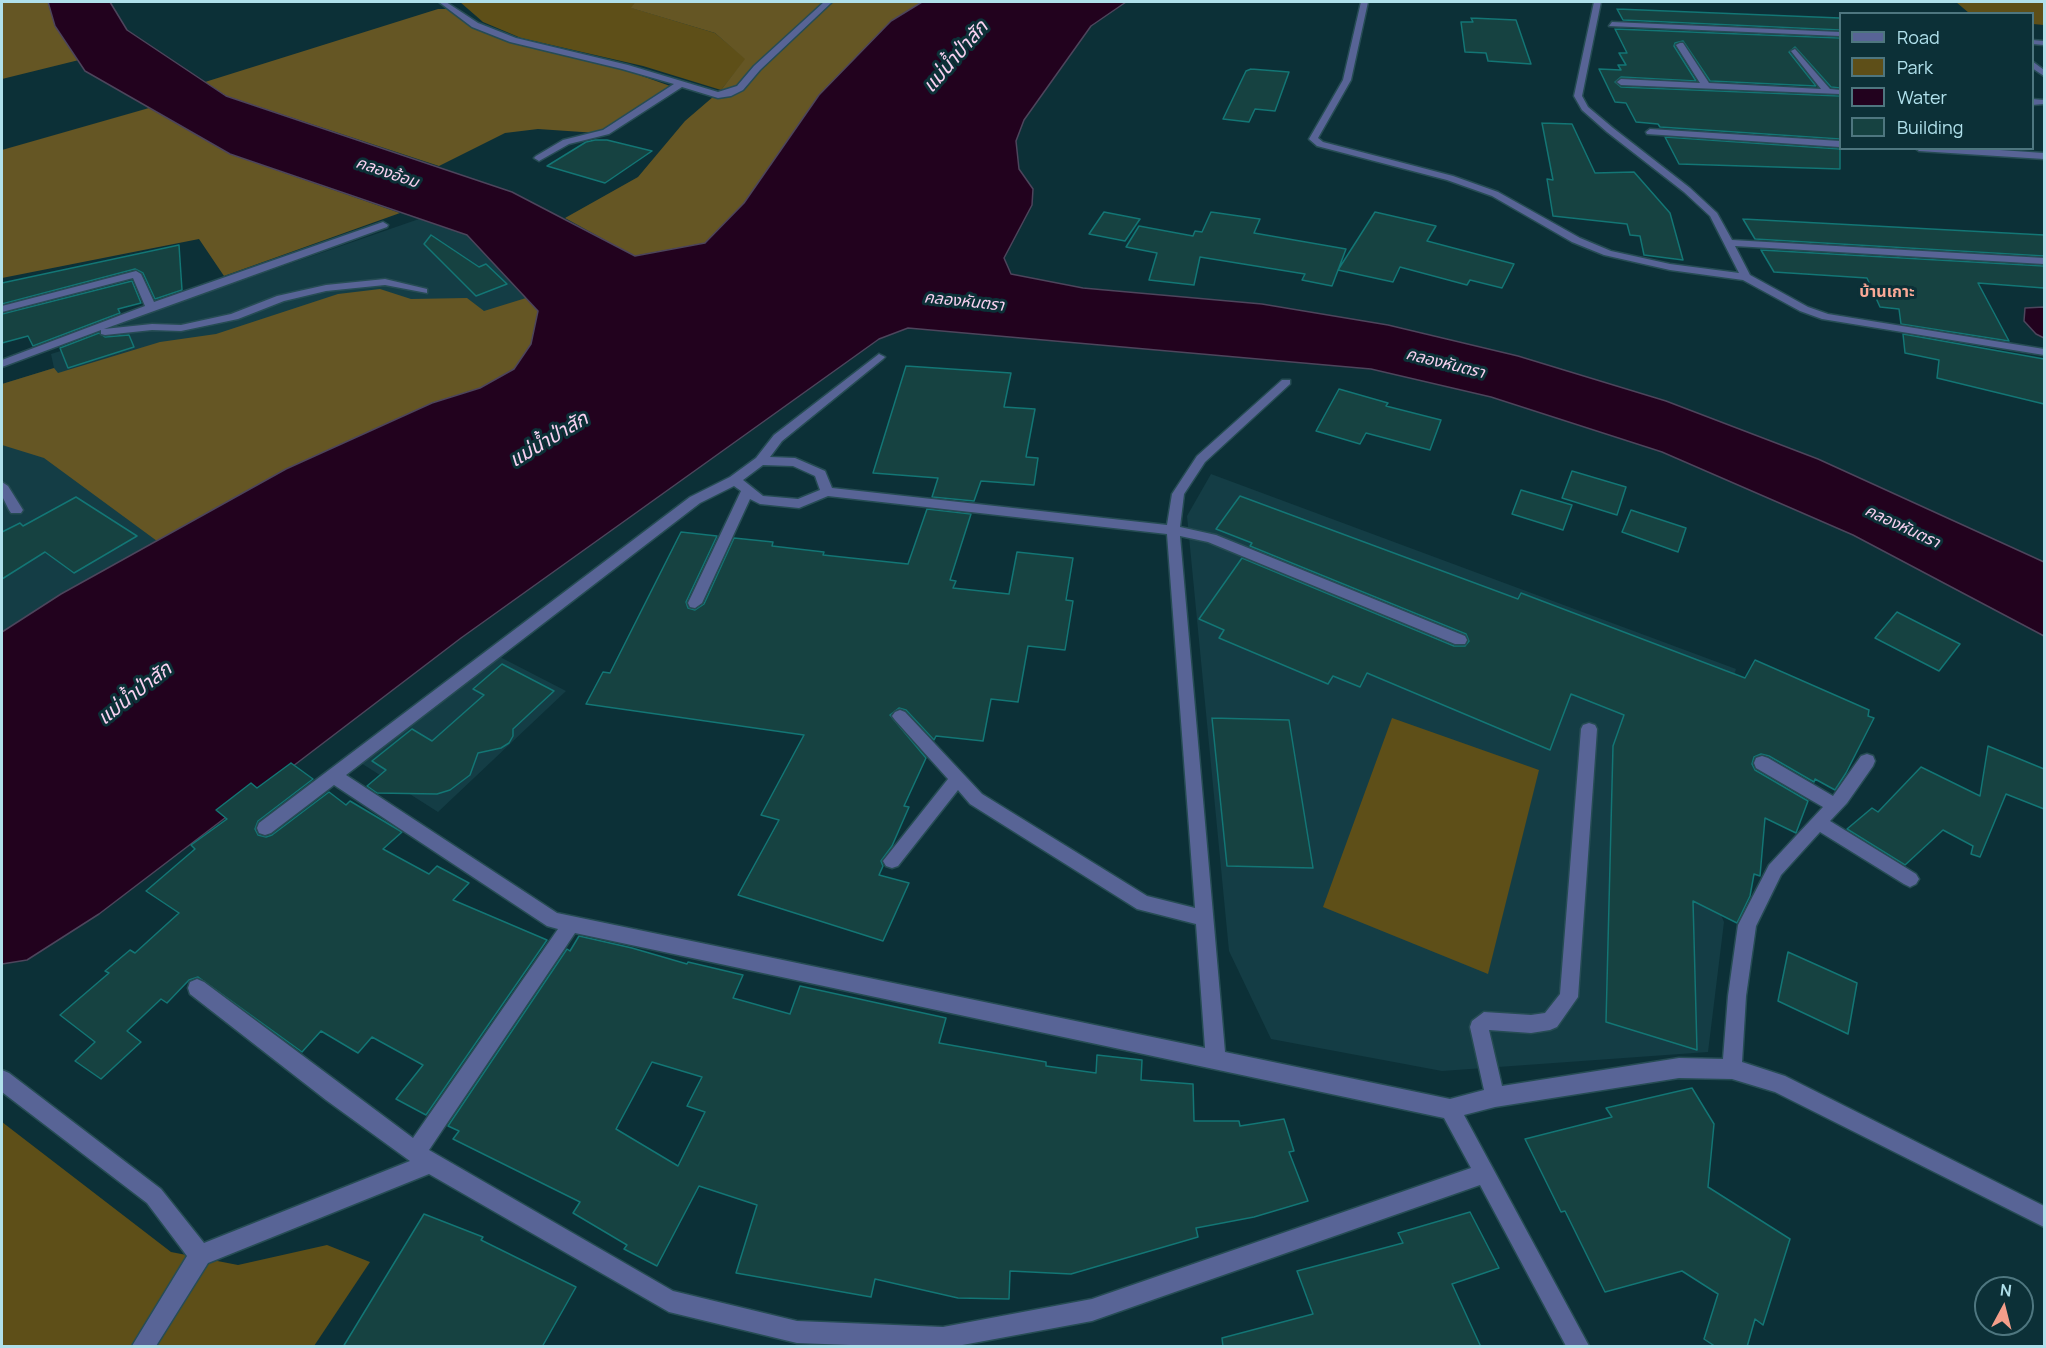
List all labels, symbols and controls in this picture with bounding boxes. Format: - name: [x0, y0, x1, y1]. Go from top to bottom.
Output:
- legend: [1839, 12, 2034, 150]
- water label: แม่น้ำป่าสัก: [918, 16, 994, 98]
- text: Road: [1897, 25, 1940, 49]
- text: Park: [1897, 55, 1933, 79]
- text: Water: [1897, 85, 1947, 109]
- text: Building: [1897, 115, 1963, 139]
- water label: คลองอ้อม: [353, 153, 421, 193]
- district label: บ้านเกาะ: [1859, 283, 1915, 303]
- water label: คลองหันตรา: [923, 288, 1005, 316]
- water label: คลองหันตรา: [1404, 345, 1486, 383]
- water label: แม่น้ำป่าสัก: [505, 407, 593, 473]
- water label: คลองหันตรา: [1862, 501, 1942, 553]
- water label: แม่น้ำป่าสัก: [93, 658, 177, 730]
- north arrow: [1974, 1276, 2034, 1336]
- text: N: [1999, 1279, 2013, 1302]

